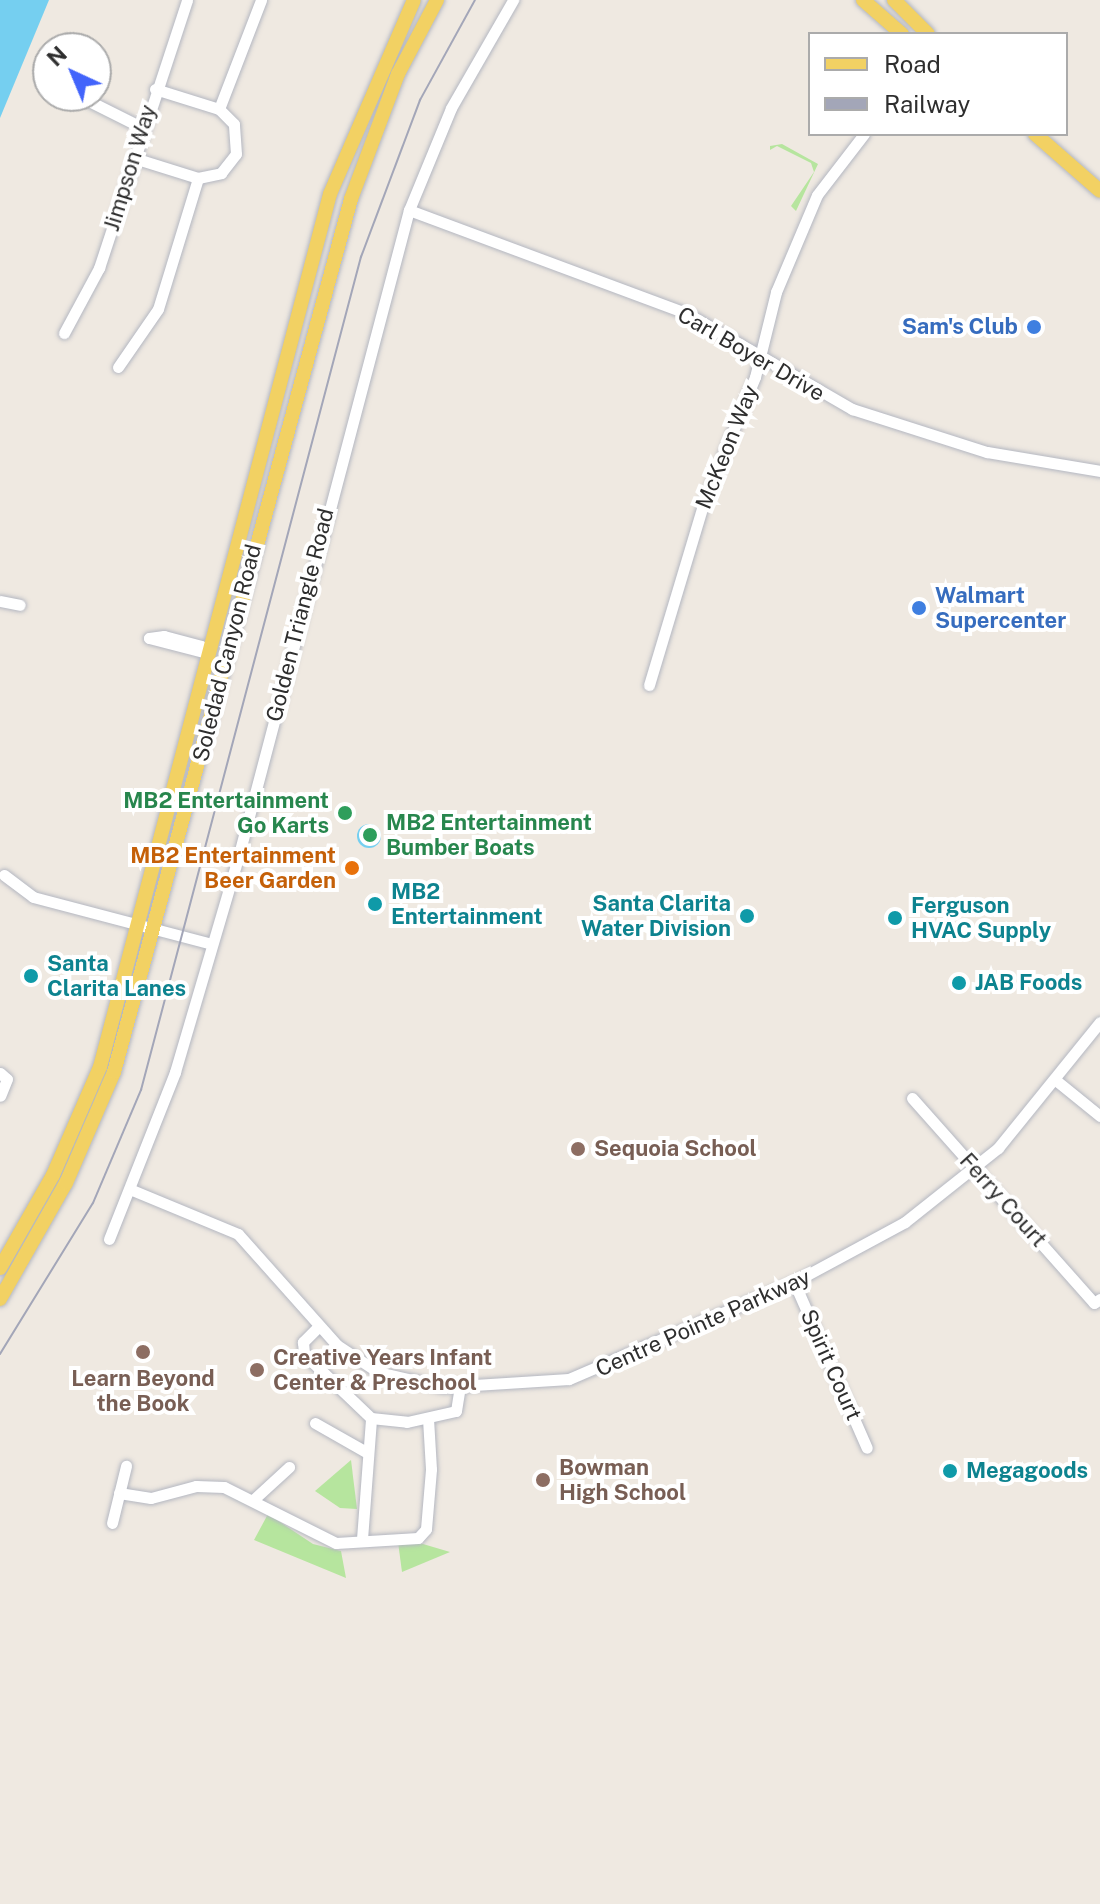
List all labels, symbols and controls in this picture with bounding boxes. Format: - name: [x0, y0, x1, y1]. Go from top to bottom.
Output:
- north arrow: [32, 32, 112, 112]
- legend: [808, 32, 1068, 136]
- text: N: [41, 41, 72, 72]
- text: Road: [884, 50, 941, 78]
- text: Railway: [884, 90, 970, 118]
- street label: Jimpson Way: [98, 101, 162, 235]
- street label: Carl Boyer Drive: [673, 301, 829, 407]
- place label: Sam's Club: [902, 314, 1018, 340]
- marker: Sam's Club: [1025, 318, 1043, 336]
- street label: McKeon Way: [690, 381, 764, 513]
- street label: Golden Triangle Road: [261, 505, 339, 725]
- street label: Soledad Canyon Road: [187, 542, 267, 764]
- place label: Walmart Supercenter: [935, 582, 1066, 634]
- marker: Walmart Supercenter: [910, 599, 928, 617]
- place label: MB2 Entertainment Go Karts: [123, 787, 329, 838]
- marker: MB2 Entertainment Go Karts: [336, 804, 354, 822]
- place label: MB2 Entertainment Bumber Boats: [386, 809, 592, 860]
- marker: MB2 Entertainment Bumber Boats: [361, 826, 379, 844]
- place label: MB2 Entertainment Beer Garden: [130, 842, 336, 894]
- marker: MB2 Entertainment Beer Garden: [343, 859, 361, 877]
- place label: MB2 Entertainment: [391, 878, 543, 930]
- place label: Santa Clarita Water Division: [581, 890, 731, 942]
- place label: Ferguson HVAC Supply: [911, 892, 1051, 944]
- marker: MB2 Entertainment: [366, 895, 384, 913]
- marker: Santa Clarita Water Division: [738, 907, 756, 925]
- marker: Ferguson HVAC Supply: [886, 909, 904, 927]
- place label: Santa Clarita Lanes: [47, 950, 186, 1002]
- marker: Santa Clarita Lanes: [22, 967, 40, 985]
- place label: JAB Foods: [975, 970, 1082, 996]
- marker: JAB Foods: [950, 974, 968, 992]
- place label: Sequoia School: [594, 1136, 757, 1162]
- marker: Sequoia School: [569, 1140, 587, 1158]
- street label: Ferry Court: [954, 1148, 1052, 1252]
- street label: Centre Pointe Parkway: [591, 1264, 815, 1382]
- street label: Spirit Court: [795, 1305, 867, 1425]
- marker: Learn Beyond the Book: [134, 1343, 152, 1361]
- place label: Creative Years Infant Center & Preschool: [273, 1344, 492, 1396]
- marker: Creative Years Infant Center & Preschool: [248, 1361, 266, 1379]
- place label: Learn Beyond the Book: [71, 1365, 215, 1416]
- place label: Bowman High School: [559, 1454, 686, 1506]
- place label: Megagoods: [966, 1458, 1088, 1484]
- marker: Megagoods: [941, 1462, 959, 1480]
- marker: Bowman High School: [534, 1471, 552, 1489]

